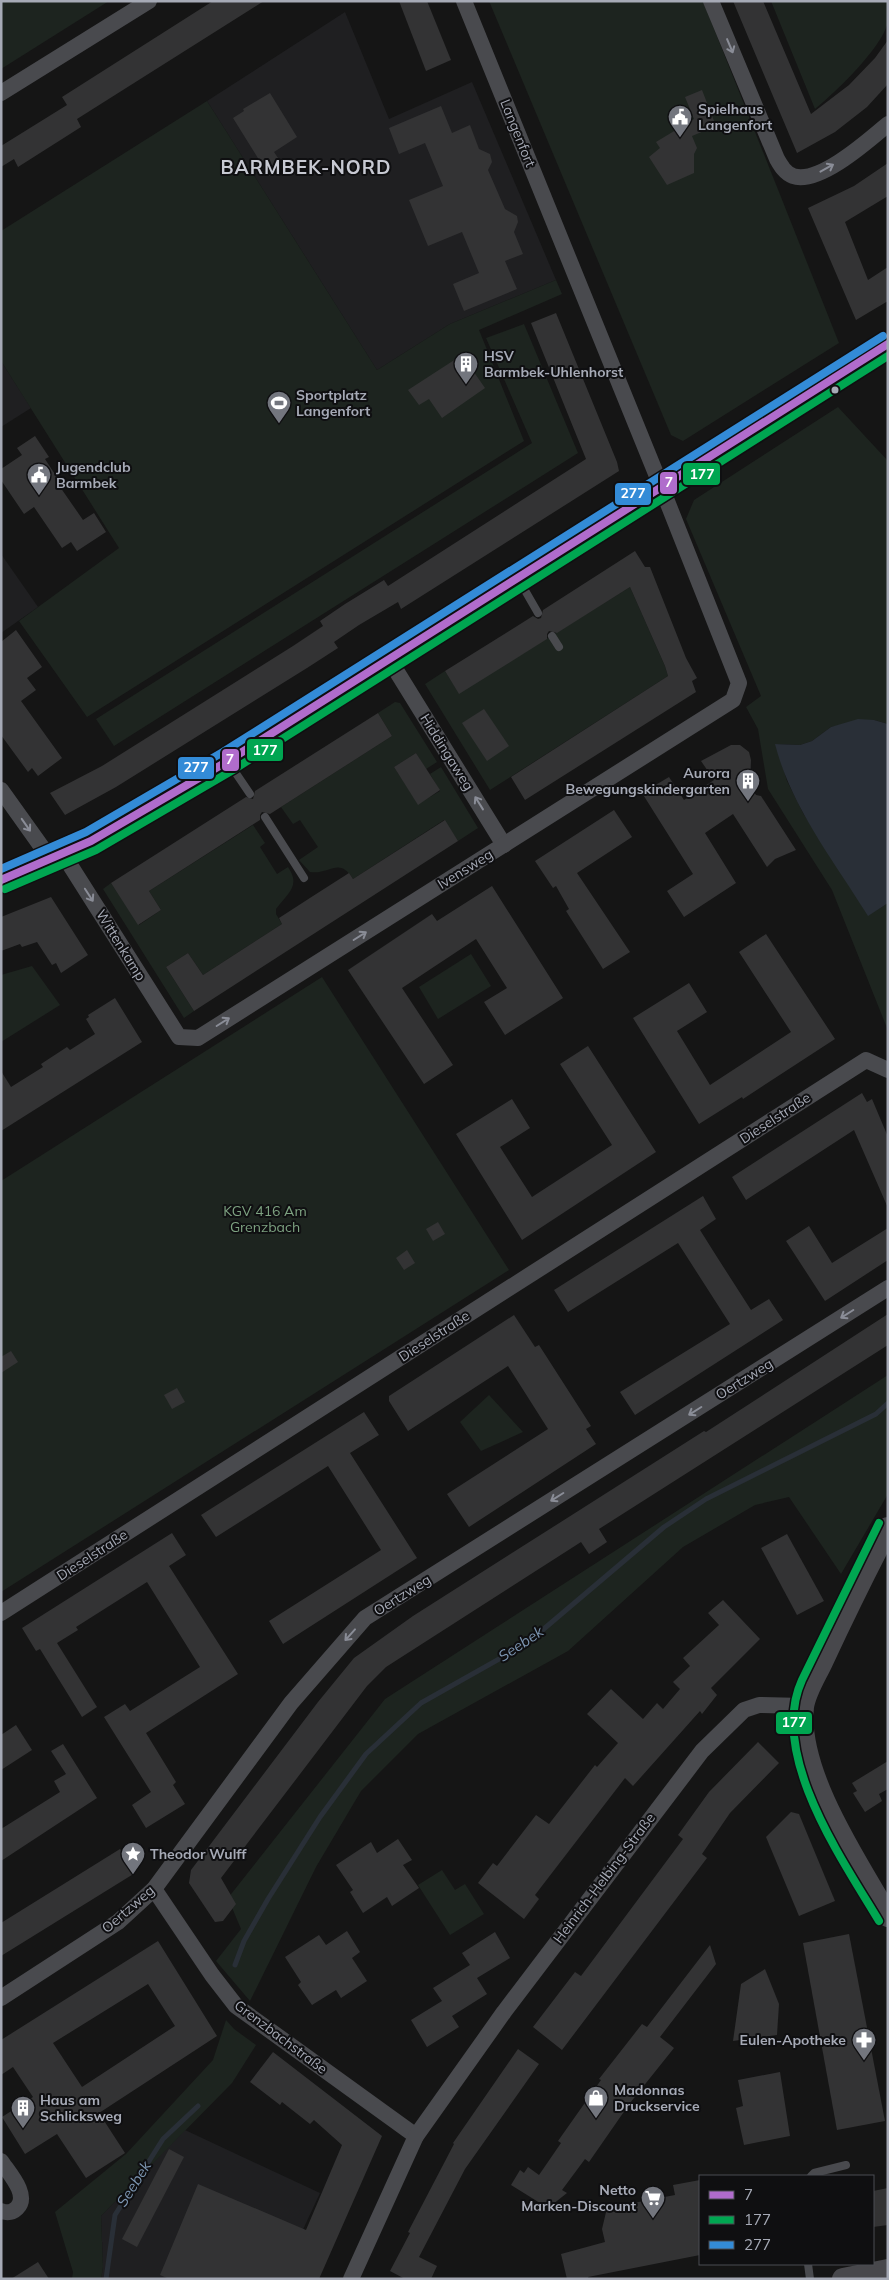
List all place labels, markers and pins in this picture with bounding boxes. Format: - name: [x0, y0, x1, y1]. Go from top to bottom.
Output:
- place label: Spielhaus Langenfort: [698, 100, 773, 134]
- public building icon: Spielhaus Langenfort: [667, 104, 693, 138]
- place label: HSV Barmbek-Uhlenhorst: [484, 347, 624, 381]
- building icon: HSV Barmbek-Uhlenhorst: [453, 351, 479, 385]
- unlabelled marker: [830, 385, 840, 395]
- place label: Sportplatz Langenfort: [296, 386, 371, 420]
- sports icon: Sportplatz Langenfort: [266, 390, 292, 424]
- place label: Jugendclub Barmbek: [56, 458, 131, 492]
- public building icon: Jugendclub Barmbek: [26, 462, 52, 496]
- place label: Aurora Bewegungskindergarten: [565, 764, 730, 798]
- building icon: Aurora Bewegungskindergarten: [735, 768, 761, 802]
- place icon: Theodor Wulff: [120, 1841, 146, 1875]
- place label: Theodor Wulff: [150, 1845, 247, 1863]
- pharmacy icon: Eulen-Apotheke: [851, 2027, 877, 2061]
- place label: Eulen-Apotheke: [740, 2031, 846, 2049]
- place label: Madonnas Druckservice: [614, 2081, 700, 2115]
- shop icon: Madonnas Druckservice: [583, 2085, 609, 2119]
- place label: Haus am Schlicksweg: [40, 2091, 122, 2125]
- building icon: Haus am Schlicksweg: [10, 2095, 36, 2129]
- place label: Netto Marken-Discount: [521, 2181, 637, 2215]
- supermarket icon: Netto Marken-Discount: [640, 2185, 666, 2219]

